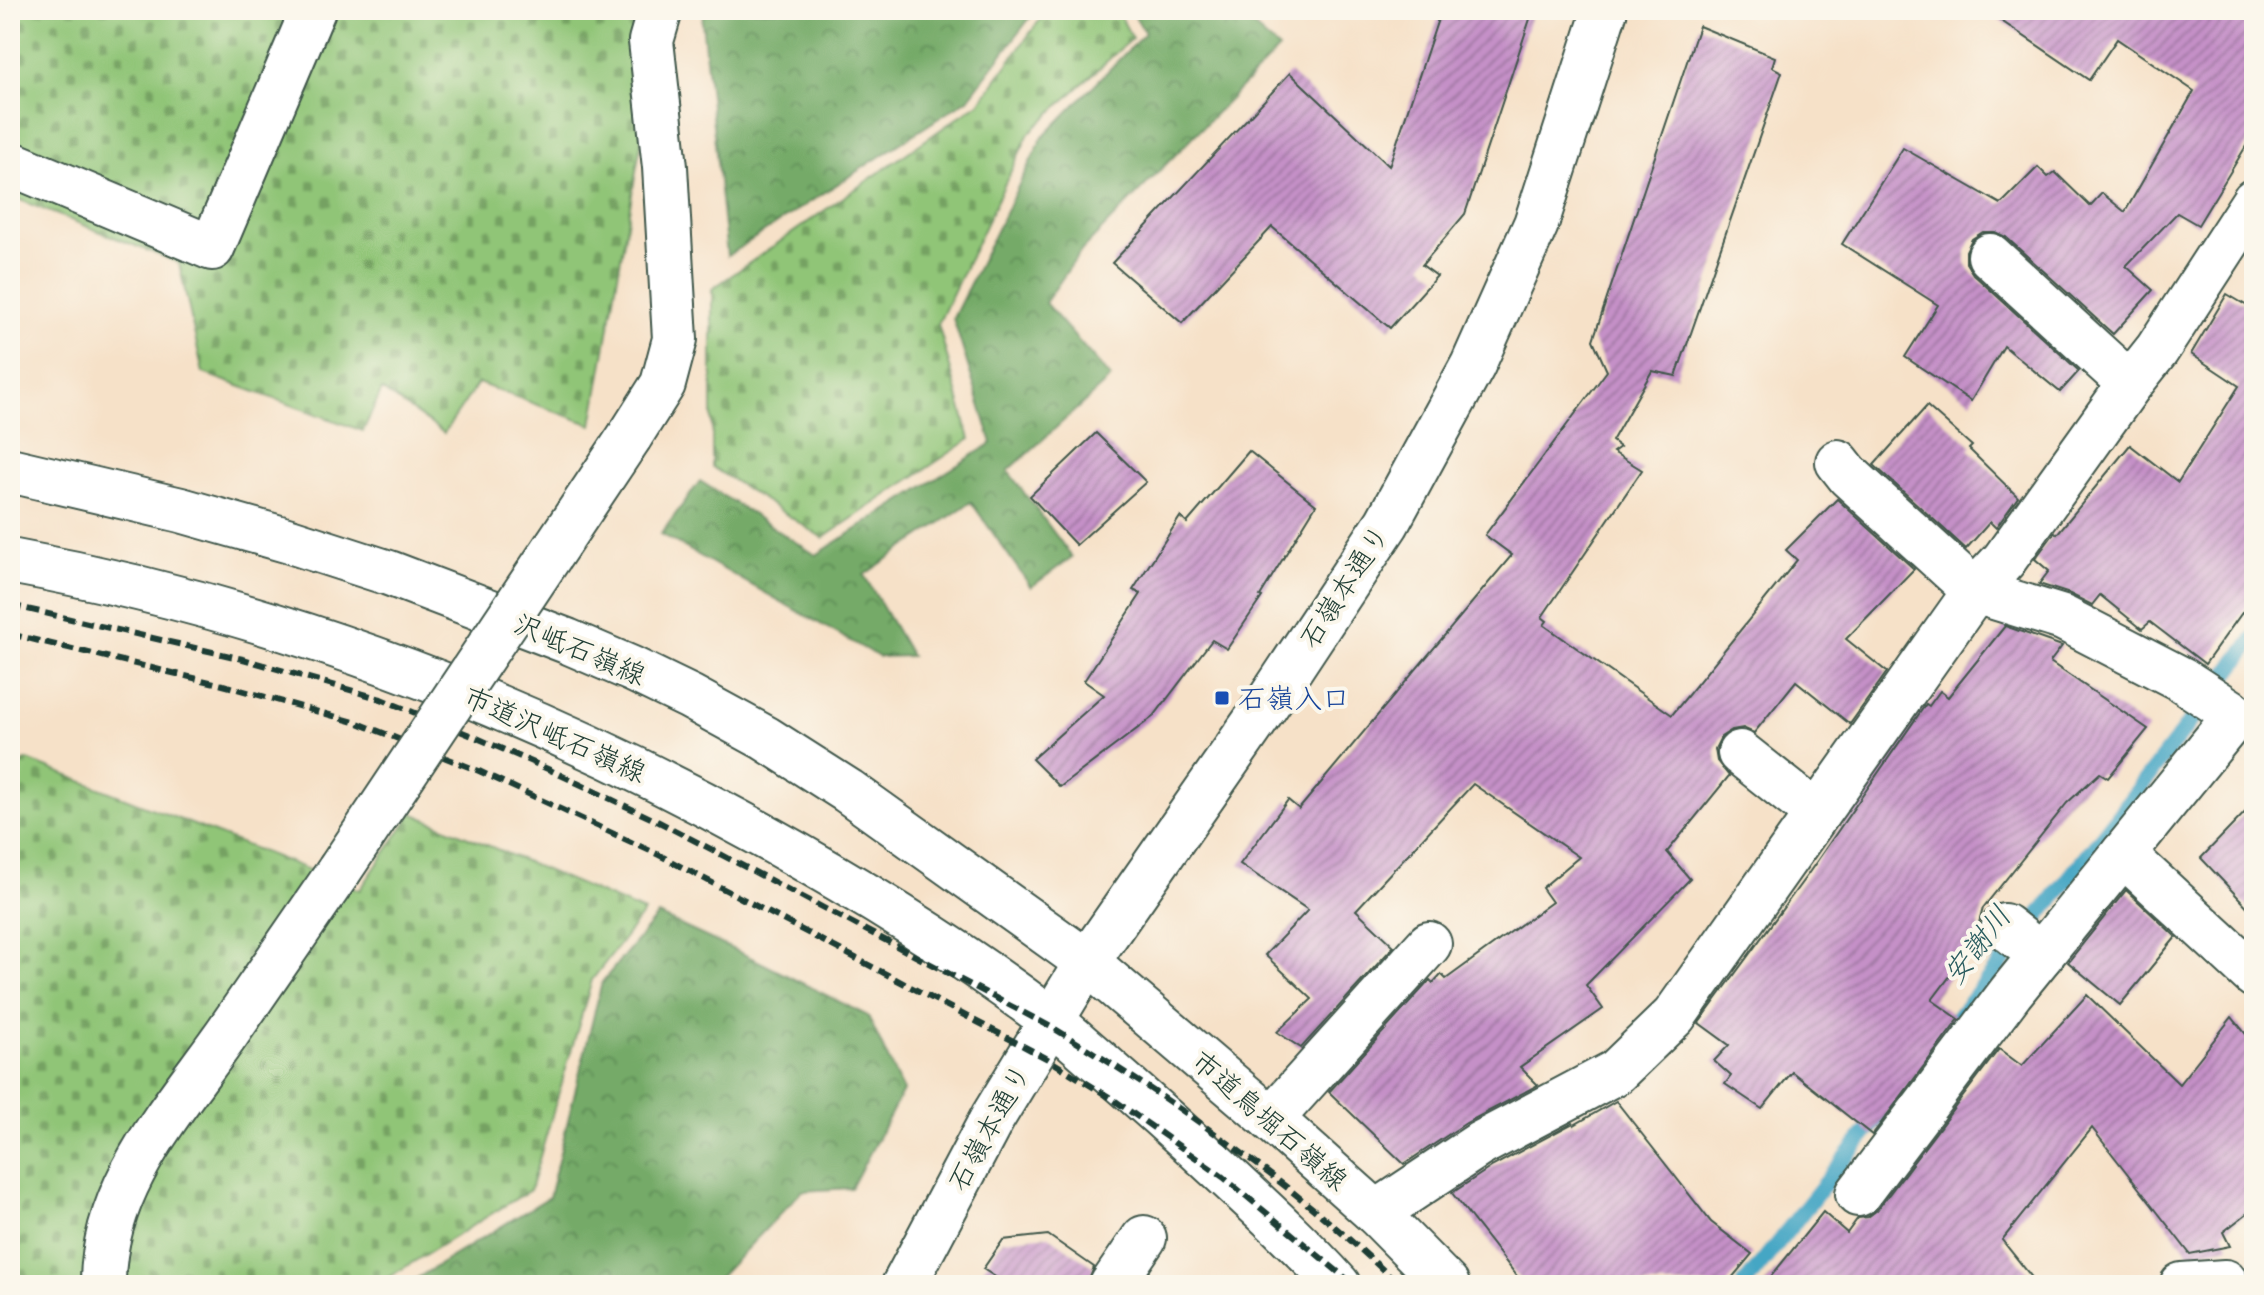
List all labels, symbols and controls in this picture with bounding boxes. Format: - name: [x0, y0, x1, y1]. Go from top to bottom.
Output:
- street label: 石嶺本通り: [1290, 517, 1398, 655]
- street label: 沢岻石嶺線: [508, 604, 652, 694]
- street label: 市道沢岻石嶺線: [458, 677, 652, 791]
- place label: 石嶺入口: [1238, 679, 1350, 717]
- marker: 石嶺入口: [1213, 689, 1231, 707]
- water label: 安謝川: [1933, 897, 2020, 993]
- street label: 市道鳥堀石嶺線: [1184, 1041, 1356, 1199]
- street label: 石嶺本通り: [938, 1057, 1040, 1197]

